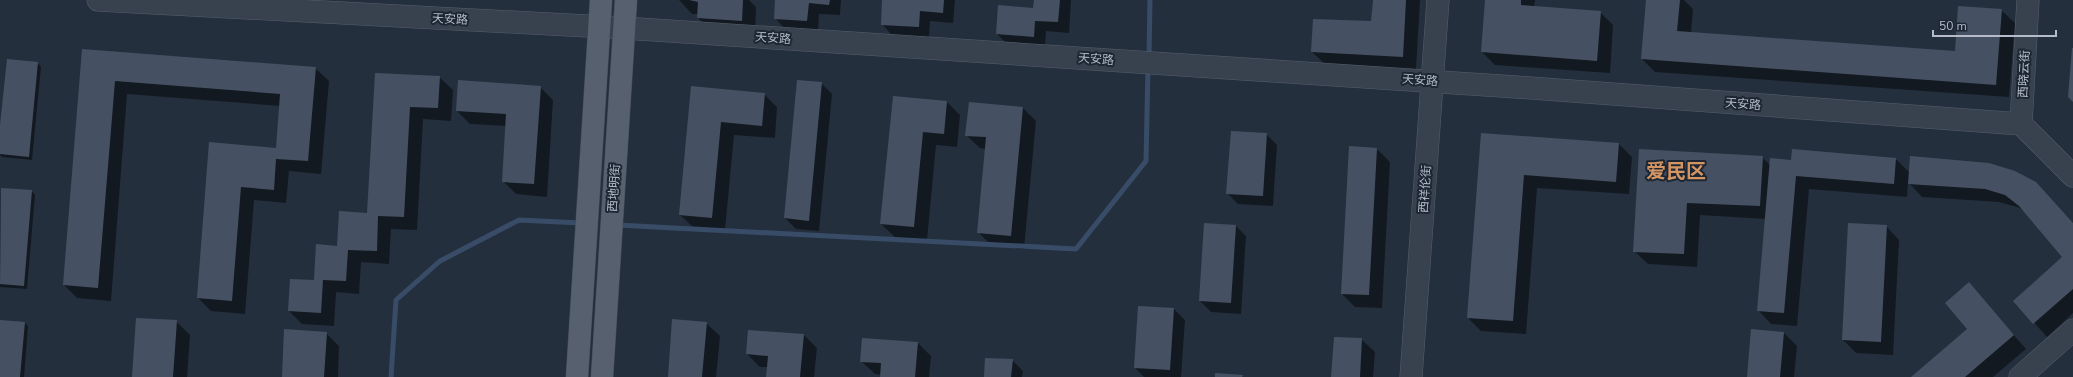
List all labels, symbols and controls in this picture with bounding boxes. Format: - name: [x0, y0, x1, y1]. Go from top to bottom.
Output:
- street label: 天安路: [432, 10, 468, 28]
- scale bar: [1933, 12, 2056, 38]
- text: 50 m: [1939, 18, 1967, 34]
- street label: 天安路: [754, 29, 792, 47]
- street label: 天安路: [1077, 50, 1115, 68]
- street label: 西晓云街: [2015, 50, 2033, 98]
- street label: 天安路: [1401, 71, 1439, 89]
- street label: 天安路: [1724, 95, 1762, 113]
- district label: 爱民区: [1646, 158, 1706, 185]
- street label: 西地明街: [604, 163, 624, 213]
- street label: 西祥伦街: [1415, 164, 1435, 214]

